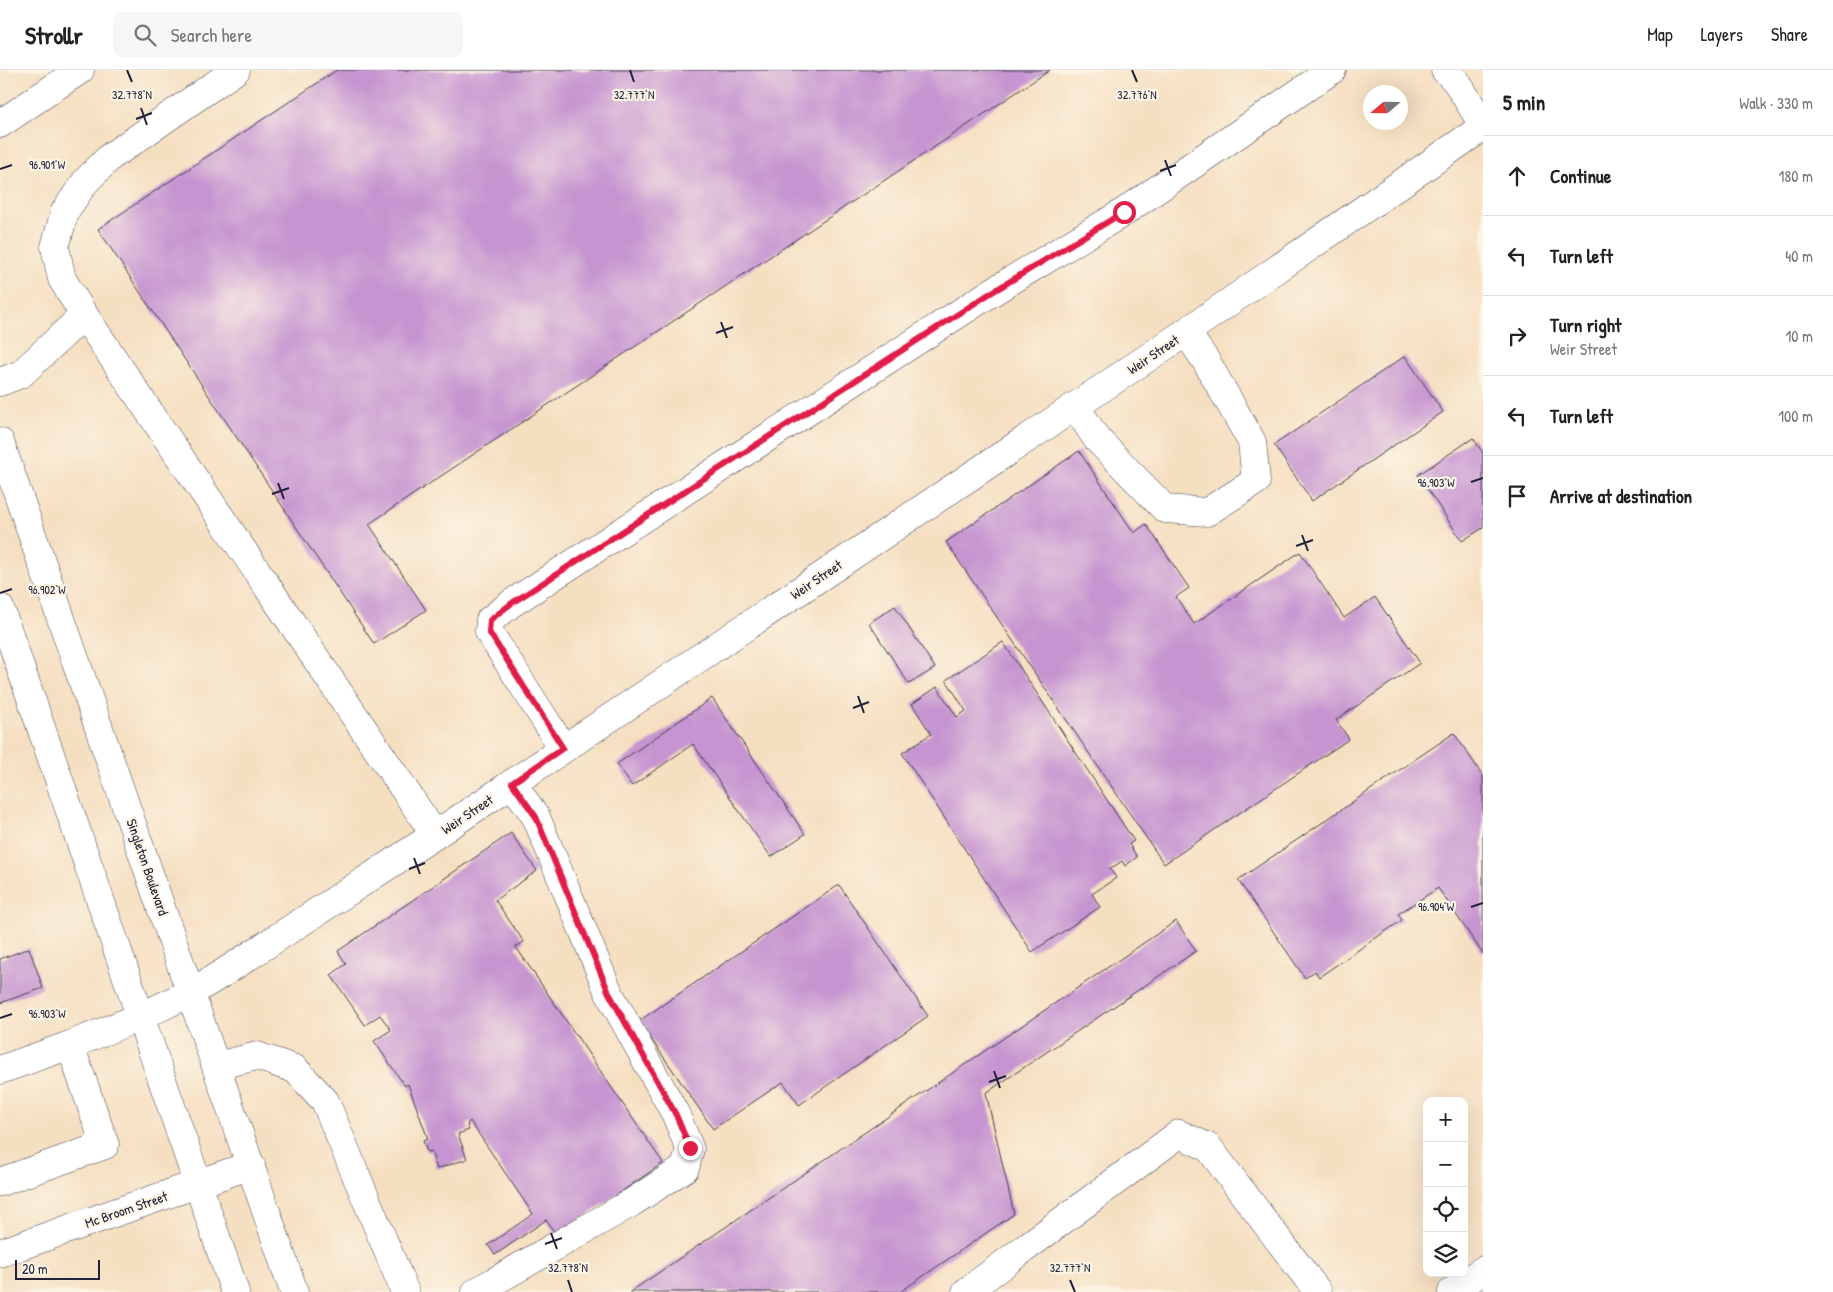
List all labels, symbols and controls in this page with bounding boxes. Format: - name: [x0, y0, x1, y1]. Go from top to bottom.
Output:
- search box: [113, 12, 463, 57]
- text: Strollr: [25, 19, 83, 51]
- icon: search: [131, 21, 159, 49]
- text: Search here: [171, 22, 252, 48]
- text: Map: [1647, 22, 1673, 47]
- text: Layers: [1701, 22, 1743, 47]
- text: Share: [1771, 22, 1808, 47]
- north arrow: [1363, 85, 1408, 130]
- text: 32.778°N: [112, 86, 152, 103]
- text: 32.777°N: [614, 86, 654, 103]
- text: 32.776°N: [1117, 86, 1157, 103]
- text: 5 min: [1503, 88, 1545, 117]
- text: Walk · 330 m: [1739, 92, 1813, 114]
- text: 96.901°W: [29, 156, 66, 173]
- icon: ahead: [1503, 162, 1531, 190]
- text: Continue: [1550, 163, 1611, 189]
- text: 180 m: [1779, 165, 1813, 187]
- route start: [1113, 201, 1136, 224]
- icon: left: [1503, 242, 1531, 270]
- text: Turn left: [1550, 243, 1613, 269]
- text: 40 m: [1785, 245, 1813, 267]
- text: Turn right: [1550, 312, 1621, 338]
- icon: right: [1503, 322, 1531, 350]
- text: 10 m: [1785, 325, 1813, 347]
- street label: Weir Street: [1123, 330, 1183, 378]
- text: Weir Street: [1550, 338, 1617, 360]
- icon: left: [1503, 402, 1531, 430]
- text: Turn left: [1550, 403, 1613, 429]
- text: 100 m: [1778, 405, 1813, 427]
- text: 96.903°W: [1417, 474, 1455, 491]
- icon: arrive: [1503, 482, 1531, 510]
- text: Arrive at destination: [1550, 483, 1692, 509]
- street label: Weir Street: [786, 555, 846, 603]
- text: 96.902°W: [28, 581, 66, 598]
- street label: Weir Street: [437, 790, 497, 838]
- street label: Singleton Boulevard: [122, 816, 174, 919]
- text: 96.904°W: [1418, 898, 1455, 915]
- text: 96.903°W: [28, 1005, 66, 1022]
- map controls: [1423, 1097, 1468, 1277]
- button: +: [1423, 1097, 1468, 1142]
- route end: [679, 1137, 702, 1160]
- button: −: [1423, 1142, 1468, 1187]
- street label: Mc Broom Street: [82, 1186, 170, 1232]
- button: locate: [1423, 1187, 1468, 1232]
- button: layers: [1423, 1232, 1468, 1277]
- scale bar: [15, 1257, 100, 1280]
- text: 20 m: [22, 1259, 48, 1278]
- text: 32.778°N: [548, 1259, 588, 1276]
- text: 32.777°N: [1050, 1259, 1090, 1276]

